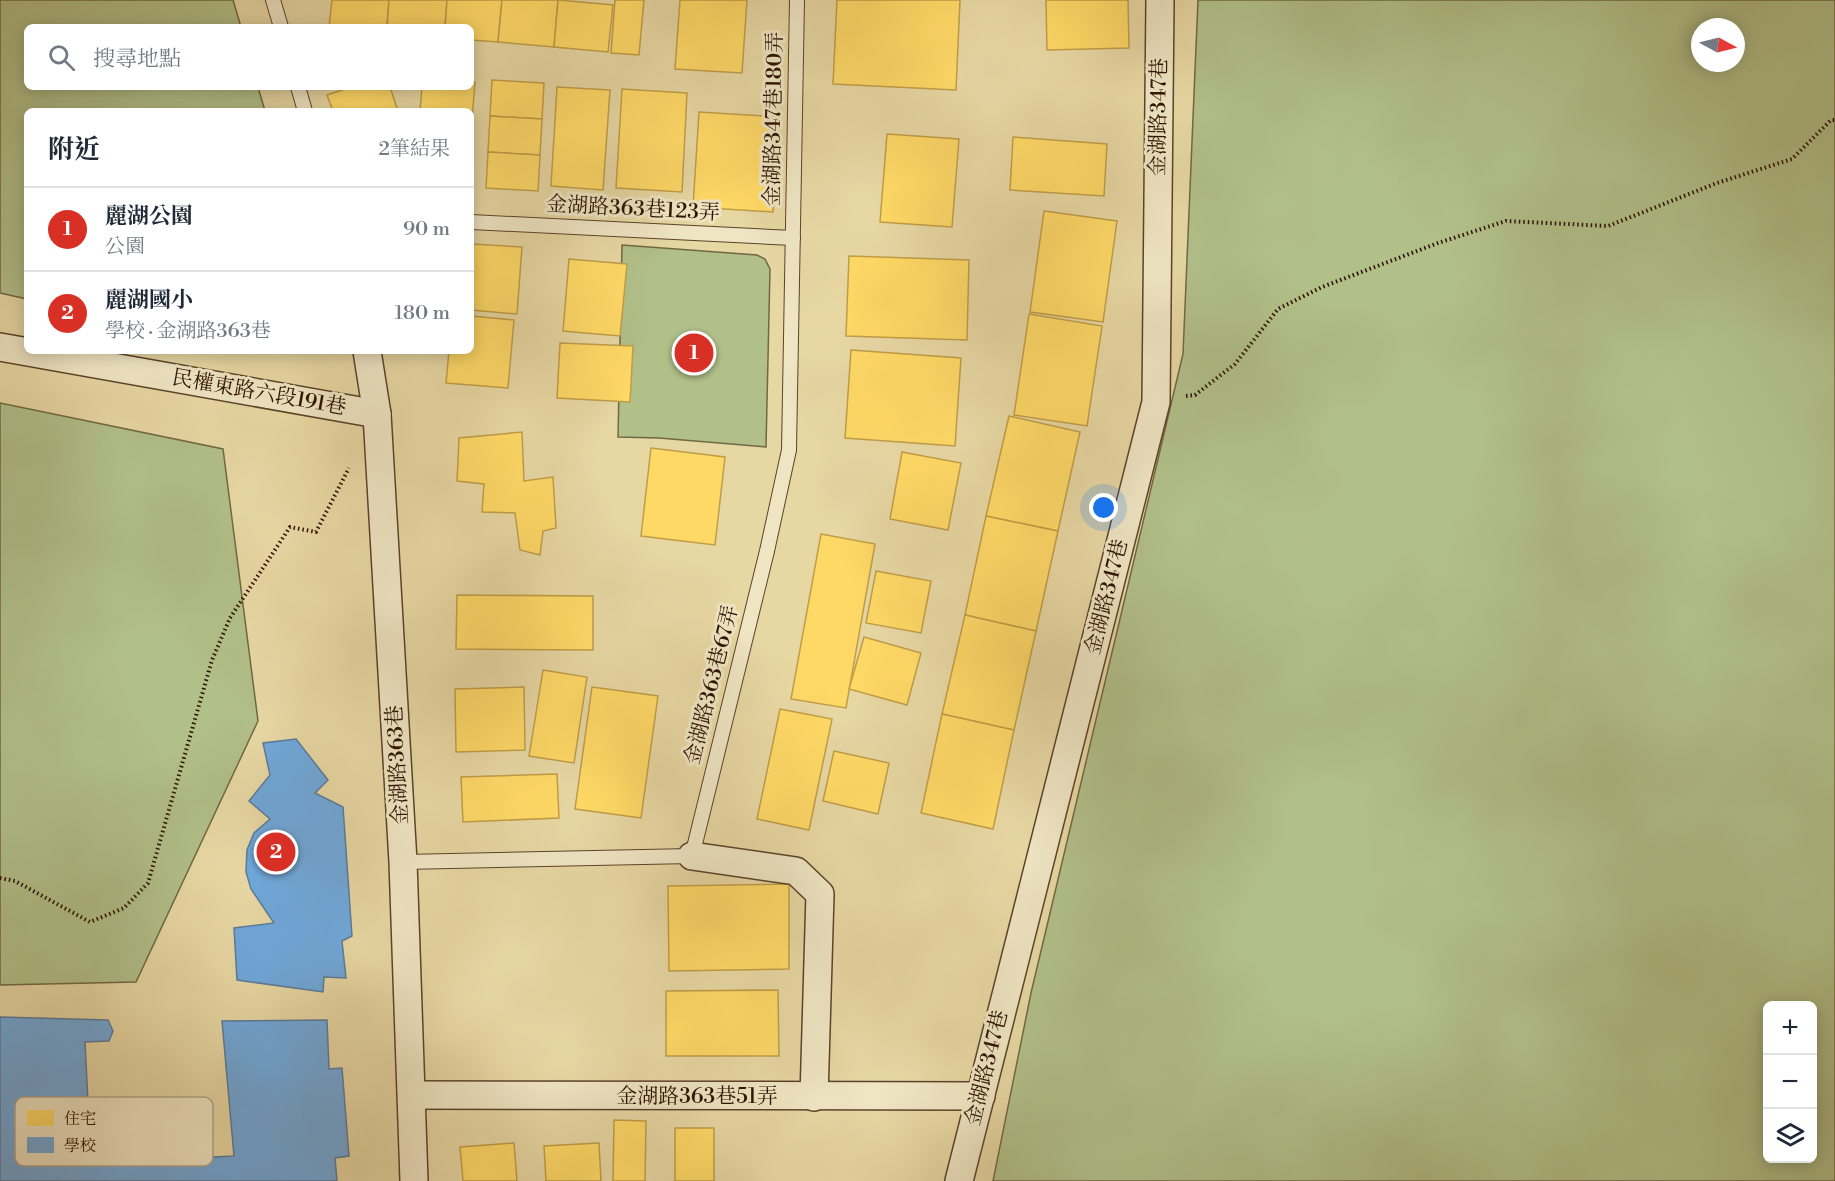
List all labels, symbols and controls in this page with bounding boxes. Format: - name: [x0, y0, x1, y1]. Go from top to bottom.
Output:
- north arrow: [1691, 18, 1745, 72]
- search box: [24, 24, 474, 90]
- street label: 金湖路347巷180弄: [759, 31, 789, 207]
- icon: search: [45, 41, 78, 74]
- text: 搜尋地點: [93, 46, 181, 73]
- street label: 金湖路347巷: [1145, 58, 1173, 176]
- text: 附近: [48, 134, 100, 166]
- text: 2筆結果: [379, 137, 450, 162]
- street label: 金湖路363巷123弄: [545, 191, 721, 227]
- text: 麗湖公園: [105, 203, 193, 230]
- text: 1: [63, 217, 72, 242]
- text: 90 m: [403, 217, 450, 242]
- text: 公園: [105, 235, 145, 260]
- text: 麗湖國小: [105, 287, 193, 314]
- text: 2: [61, 301, 74, 326]
- text: 180 m: [395, 301, 450, 326]
- text: 學校 · 金湖路363巷: [105, 319, 271, 344]
- pin: 1: [674, 330, 714, 376]
- street label: 民權東路六段191巷: [170, 365, 348, 421]
- your location: [1089, 493, 1118, 522]
- street label: 金湖路347巷: [1080, 537, 1134, 657]
- street label: 金湖路363巷67弄: [680, 603, 744, 767]
- street label: 金湖路363巷: [382, 704, 414, 826]
- pin: 2: [256, 830, 296, 874]
- map controls: [1763, 1001, 1817, 1163]
- button: +: [1763, 1001, 1817, 1055]
- street label: 金湖路347巷: [960, 1008, 1014, 1128]
- button: −: [1763, 1055, 1817, 1109]
- street label: 金湖路363巷51弄: [616, 1084, 778, 1110]
- legend: [15, 1097, 213, 1166]
- text: 住宅: [64, 1109, 96, 1129]
- button: layers: [1763, 1109, 1817, 1163]
- text: 學校: [64, 1136, 96, 1156]

